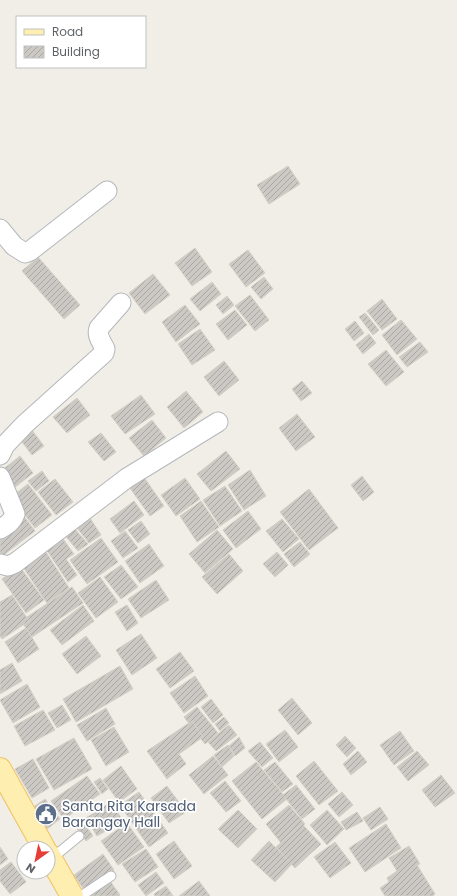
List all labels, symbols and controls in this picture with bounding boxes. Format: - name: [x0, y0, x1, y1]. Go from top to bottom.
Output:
- legend: [16, 16, 146, 68]
- text: Road: [52, 23, 83, 40]
- text: Building: [52, 43, 100, 60]
- place label: Santa Rita Karsada Barangay Hall: [62, 796, 196, 832]
- public building icon: Santa Rita Karsada Barangay Hall: [33, 801, 59, 827]
- north arrow: [16, 840, 56, 880]
- text: N: [23, 859, 38, 877]

